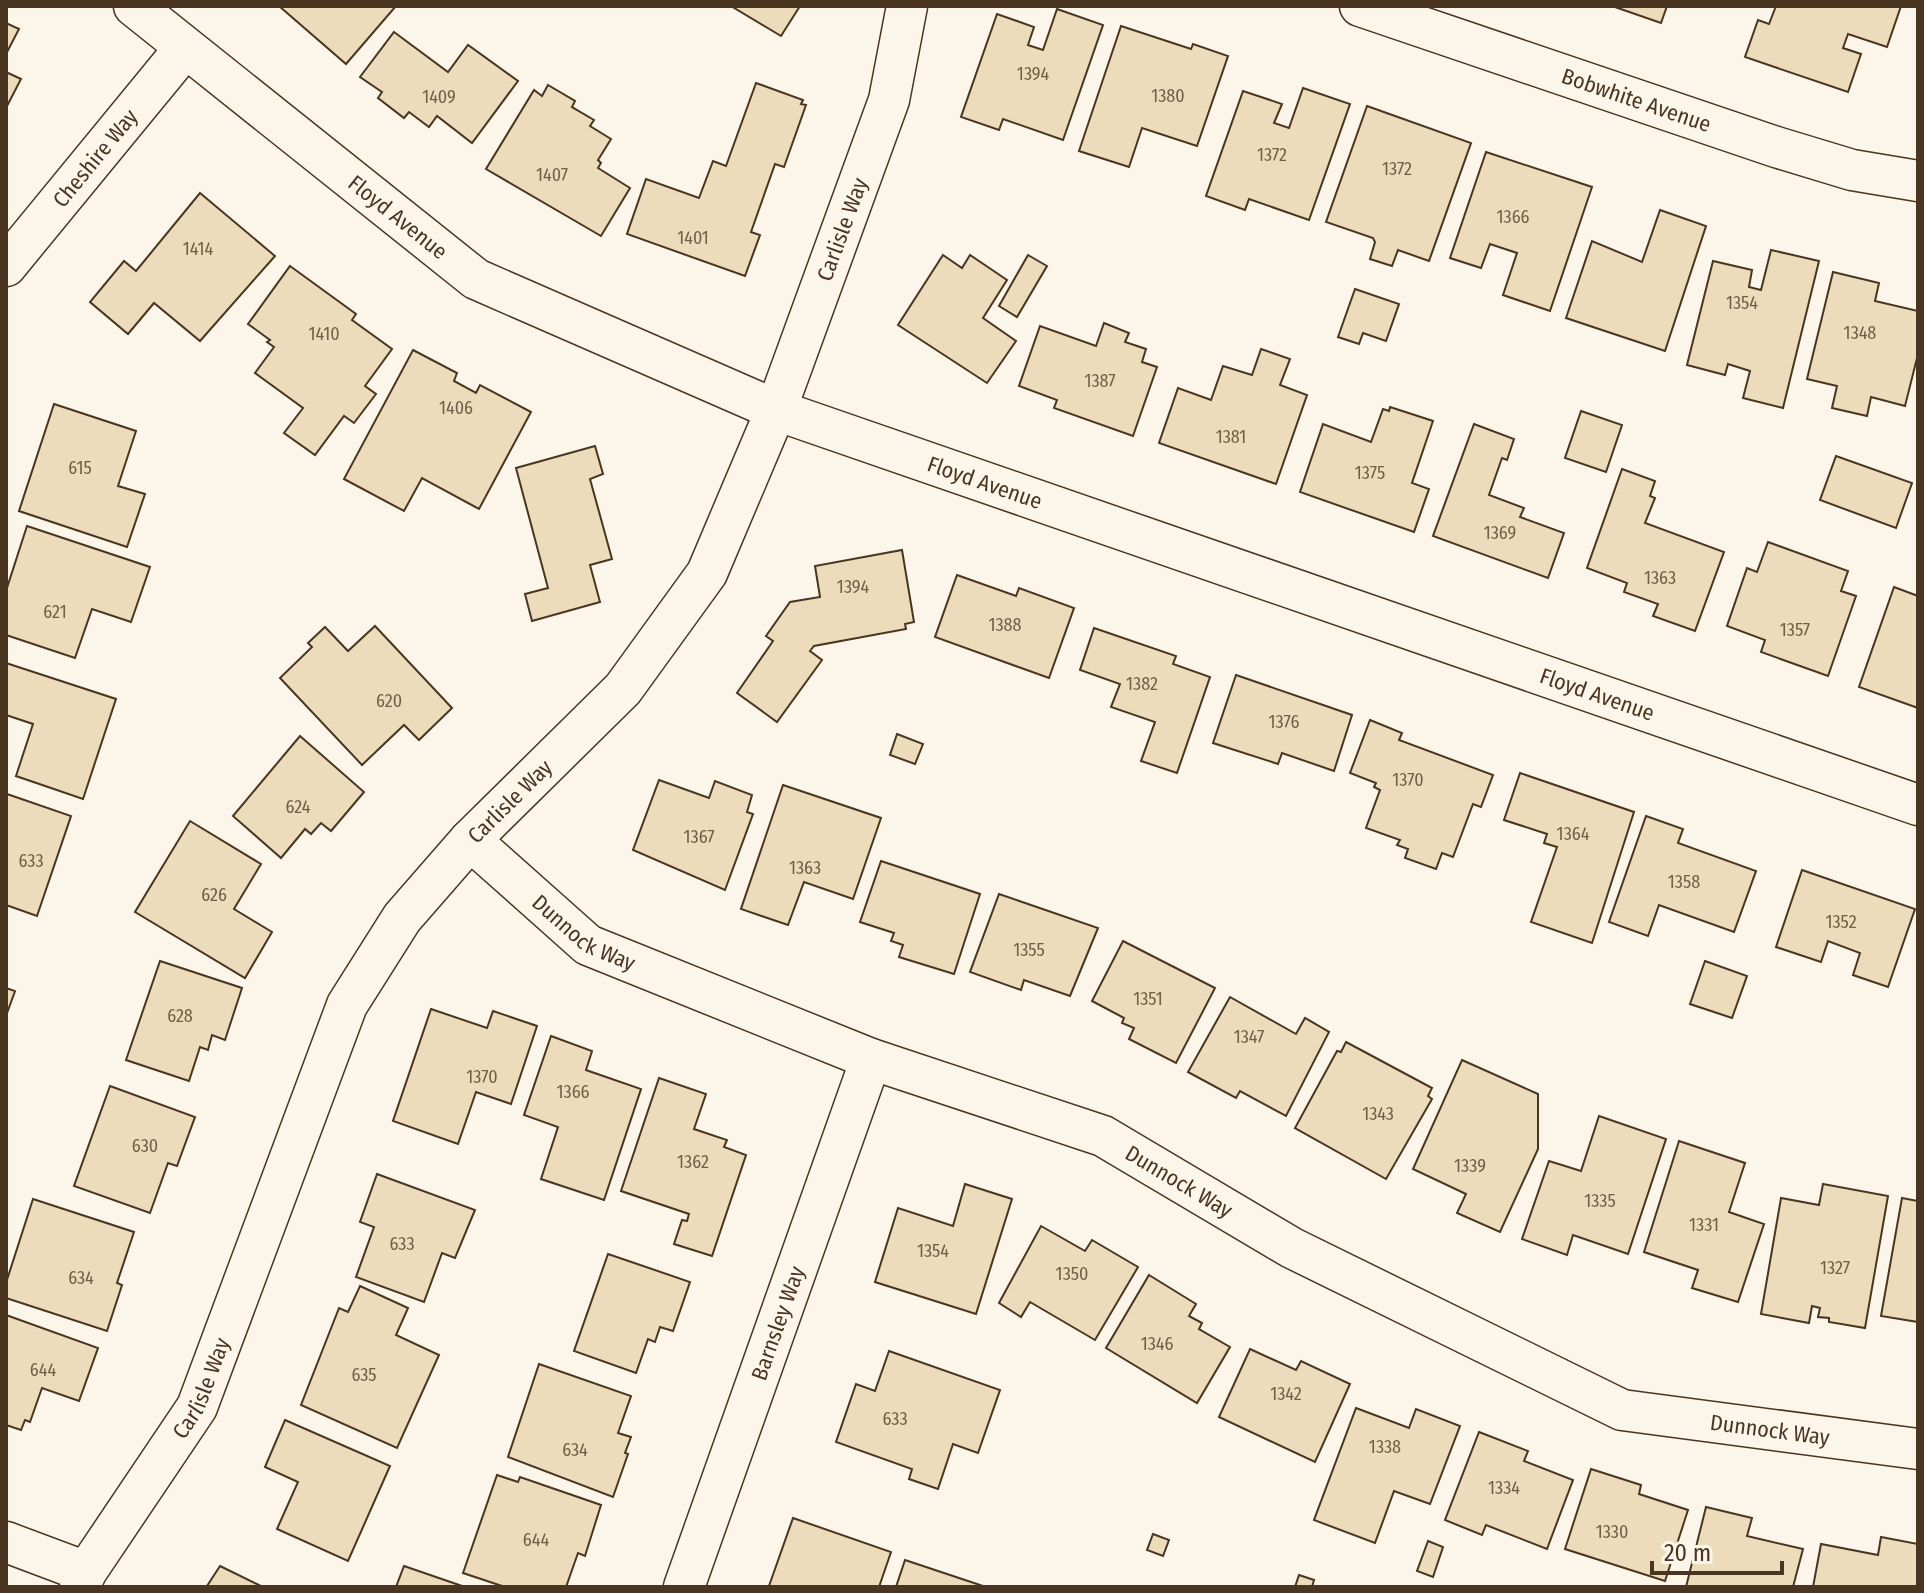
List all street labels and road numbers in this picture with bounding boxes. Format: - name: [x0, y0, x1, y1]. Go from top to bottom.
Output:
- street label: Bobwhite Avenue: [1558, 62, 1715, 138]
- street label: Cheshire Way: [47, 103, 143, 212]
- street label: Floyd Avenue: [343, 169, 453, 265]
- street label: Carlisle Way: [811, 174, 873, 285]
- street label: Floyd Avenue: [924, 450, 1046, 515]
- street label: Floyd Avenue: [1536, 662, 1658, 726]
- street label: Carlisle Way: [462, 753, 558, 849]
- street label: Dunnock Way: [527, 888, 640, 976]
- street label: Dunnock Way: [1121, 1139, 1238, 1223]
- street label: Barnsley Way: [745, 1262, 810, 1384]
- street label: Carlisle Way: [166, 1334, 235, 1444]
- street label: Dunnock Way: [1709, 1408, 1831, 1451]

